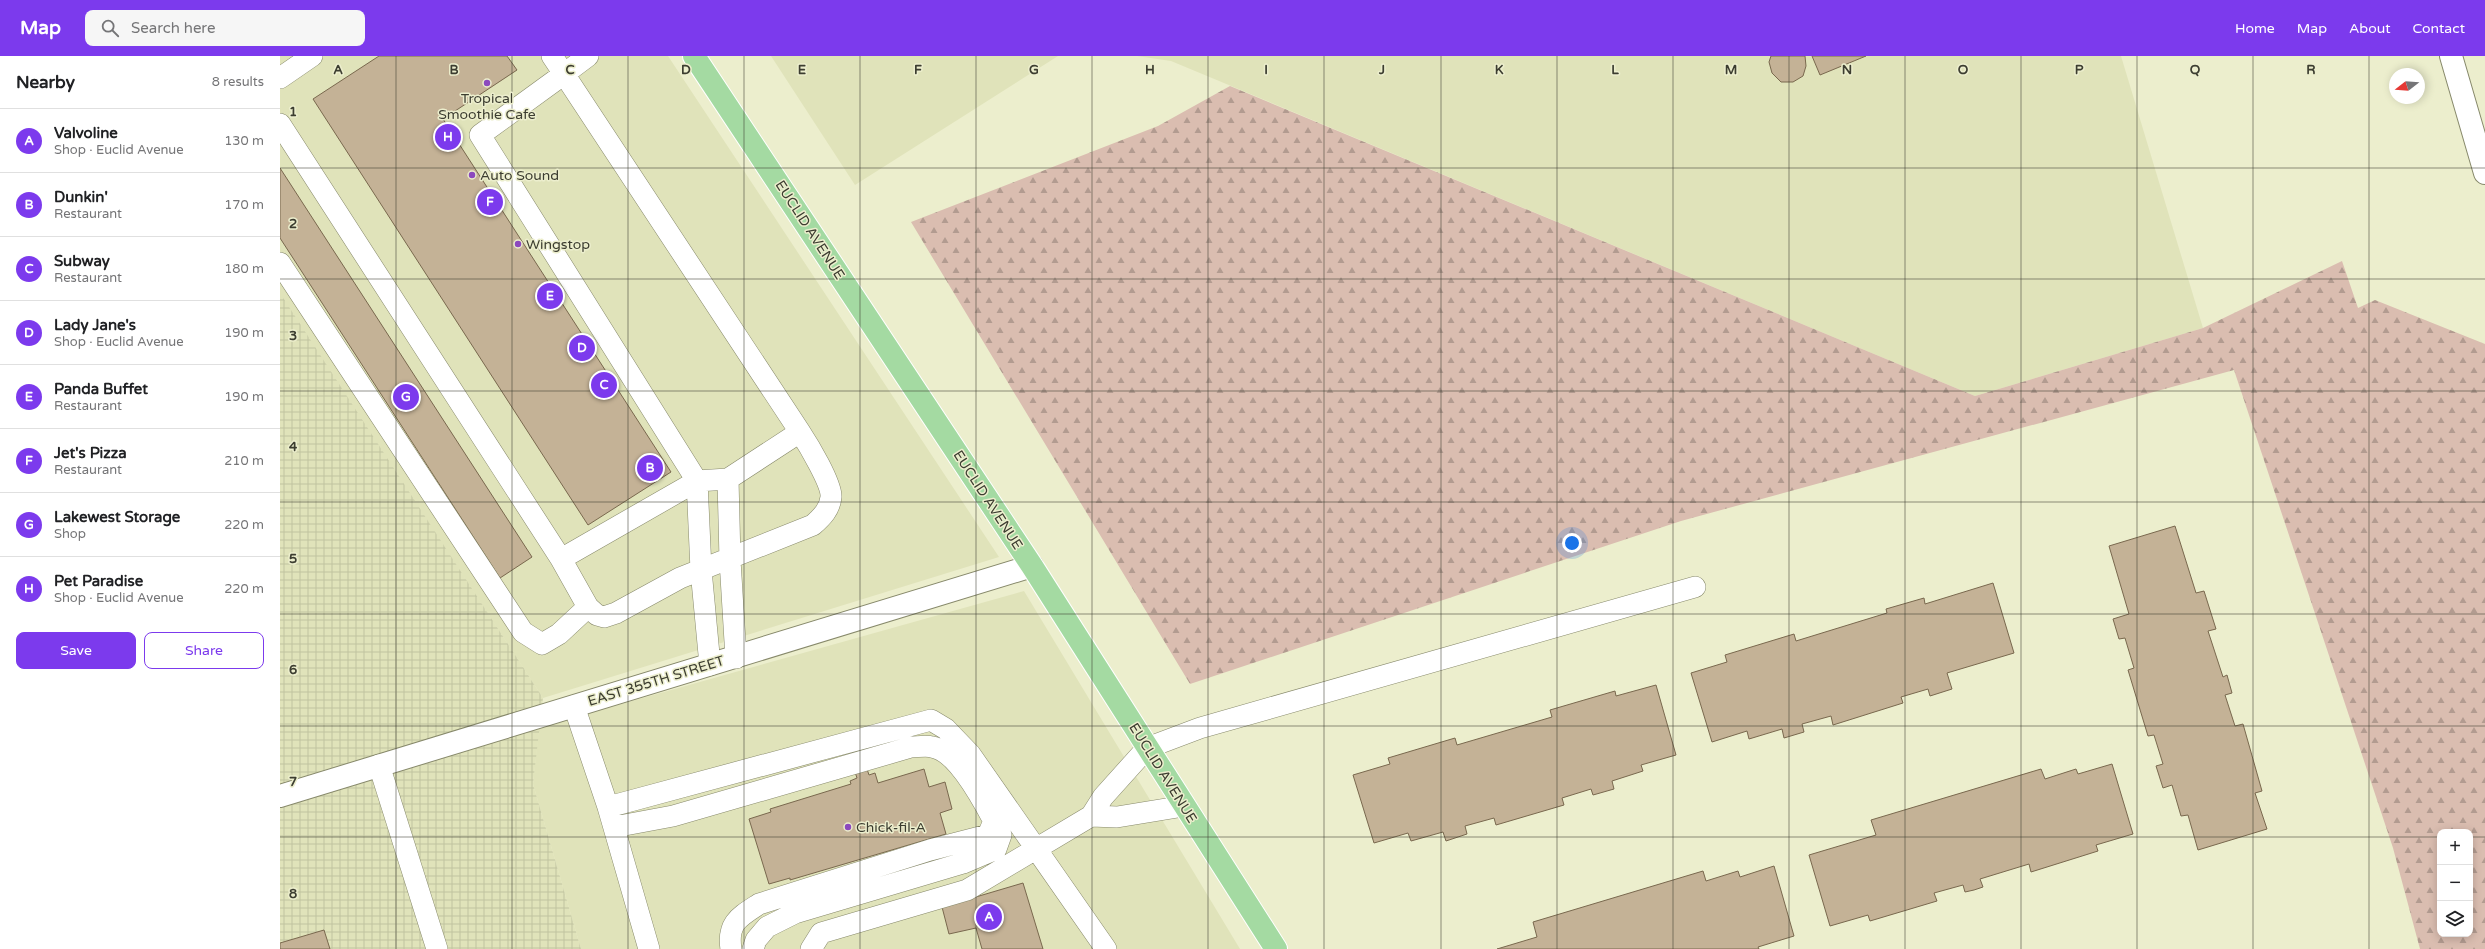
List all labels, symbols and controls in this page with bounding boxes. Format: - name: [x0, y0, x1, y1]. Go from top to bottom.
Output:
- search box: [85, 10, 365, 46]
- text: Map: [20, 17, 61, 39]
- icon: search: [99, 17, 121, 39]
- text: Search here: [131, 19, 215, 37]
- text: Home: [2235, 20, 2275, 37]
- text: Map: [2297, 20, 2327, 37]
- text: About: [2349, 20, 2391, 37]
- text: Contact: [2413, 20, 2465, 37]
- text: A: [333, 62, 343, 78]
- text: B: [449, 62, 459, 78]
- text: C: [565, 62, 575, 78]
- text: D: [681, 62, 691, 78]
- text: E: [798, 62, 806, 78]
- text: F: [914, 62, 922, 78]
- text: G: [1029, 62, 1039, 78]
- text: H: [1145, 62, 1155, 78]
- text: I: [1264, 62, 1268, 78]
- text: J: [1378, 62, 1385, 78]
- text: K: [1495, 62, 1504, 78]
- text: L: [1611, 62, 1619, 78]
- text: M: [1725, 62, 1737, 78]
- text: N: [1842, 62, 1852, 78]
- text: O: [1958, 62, 1969, 78]
- text: P: [2075, 62, 2084, 78]
- text: Q: [2190, 62, 2201, 78]
- text: R: [2306, 62, 2316, 78]
- north arrow: [2389, 68, 2425, 104]
- text: Nearby: [16, 72, 75, 93]
- text: 8 results: [212, 74, 264, 90]
- marker: Tropical Smoothie Cafe: [482, 78, 492, 88]
- place label: Tropical Smoothie Cafe: [438, 90, 536, 123]
- text: 1: [289, 104, 297, 120]
- pin: H: [435, 122, 461, 152]
- text: Valvoline: [54, 124, 118, 142]
- text: A: [24, 133, 34, 149]
- text: 130 m: [224, 133, 264, 149]
- text: Shop · Euclid Avenue: [54, 142, 184, 158]
- place label: Auto Sound: [480, 167, 559, 184]
- marker: Auto Sound: [467, 170, 477, 180]
- street label: EUCLID AVENUE: [772, 177, 848, 283]
- pin: F: [477, 187, 503, 217]
- text: Dunkin': [54, 188, 108, 206]
- text: B: [24, 197, 34, 213]
- text: 170 m: [224, 197, 264, 213]
- text: Restaurant: [54, 206, 122, 222]
- text: 2: [289, 216, 297, 232]
- place label: Wingstop: [526, 236, 590, 253]
- marker: Wingstop: [513, 239, 523, 249]
- text: Subway: [54, 252, 110, 270]
- text: C: [24, 261, 34, 277]
- text: 180 m: [224, 261, 264, 277]
- text: Restaurant: [54, 270, 122, 286]
- pin: E: [537, 281, 563, 311]
- text: Lady Jane's: [54, 316, 136, 334]
- text: D: [24, 325, 34, 341]
- text: 190 m: [224, 325, 264, 341]
- text: 3: [289, 328, 297, 344]
- pin: D: [569, 333, 595, 363]
- text: Shop · Euclid Avenue: [54, 334, 184, 350]
- pin: C: [591, 370, 617, 400]
- text: Panda Buffet: [54, 380, 148, 398]
- pin: G: [393, 382, 419, 412]
- text: E: [25, 389, 33, 405]
- text: 190 m: [224, 389, 264, 405]
- text: Restaurant: [54, 398, 122, 414]
- text: 4: [289, 439, 298, 455]
- text: Jet's Pizza: [54, 444, 127, 462]
- street label: EUCLID AVENUE: [950, 447, 1026, 553]
- text: F: [25, 453, 33, 469]
- text: 210 m: [224, 453, 264, 469]
- pin: B: [637, 453, 663, 483]
- text: Restaurant: [54, 462, 122, 478]
- text: Lakewest Storage: [54, 508, 180, 526]
- text: G: [24, 517, 34, 533]
- text: 220 m: [224, 517, 264, 533]
- text: Shop: [54, 526, 86, 542]
- your location: [1562, 533, 1582, 553]
- text: 5: [289, 551, 297, 567]
- text: Pet Paradise: [54, 572, 143, 590]
- text: H: [24, 581, 34, 597]
- text: 220 m: [224, 581, 264, 597]
- text: Shop · Euclid Avenue: [54, 590, 184, 606]
- button: Save: [16, 632, 136, 669]
- button: Share: [144, 632, 264, 669]
- street label: EAST 355TH STREET: [586, 652, 727, 710]
- text: 6: [289, 662, 297, 678]
- street label: EUCLID AVENUE: [1125, 720, 1201, 826]
- text: 7: [289, 774, 297, 790]
- place label: Chick-fil-A: [856, 819, 926, 836]
- marker: Chick-fil-A: [843, 822, 853, 832]
- map controls: [2437, 829, 2473, 937]
- button: +: [2437, 829, 2473, 865]
- button: −: [2437, 865, 2473, 901]
- text: 8: [289, 886, 297, 902]
- button: layers: [2437, 901, 2473, 937]
- pin: A: [976, 902, 1002, 932]

